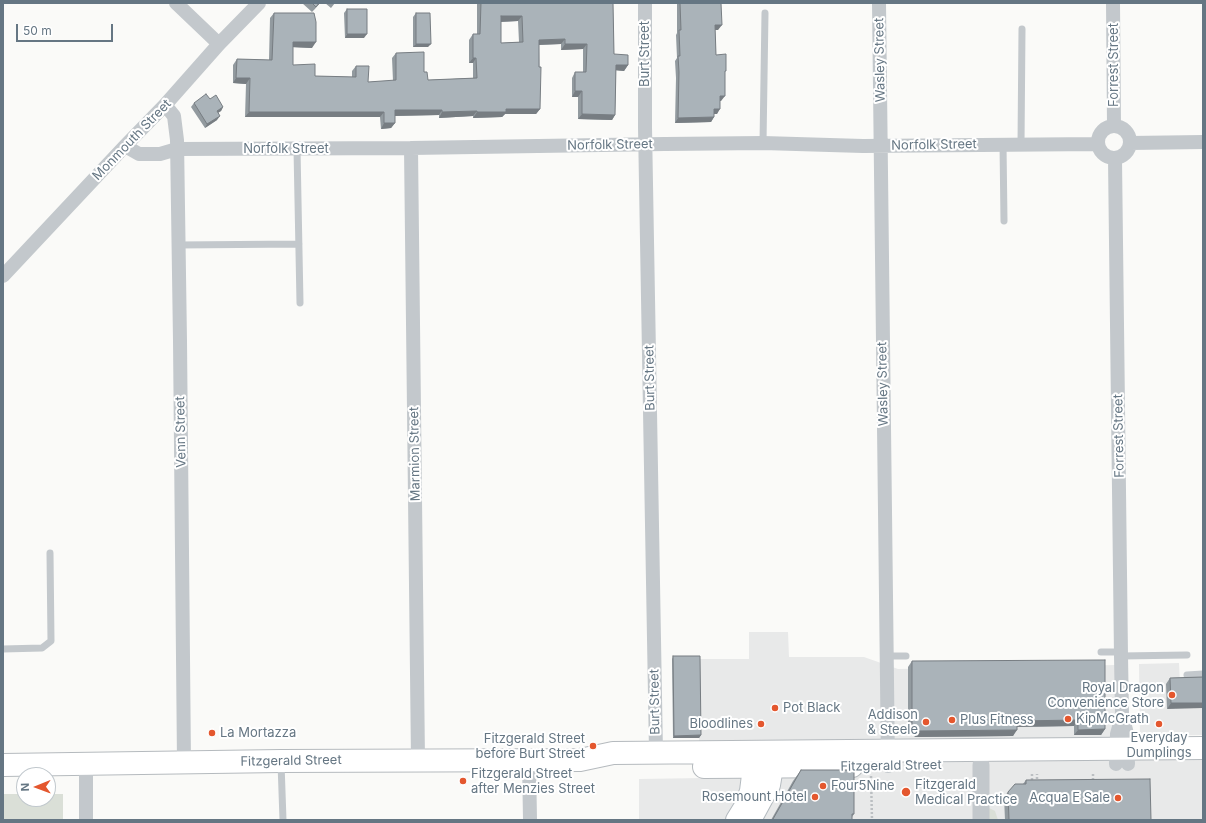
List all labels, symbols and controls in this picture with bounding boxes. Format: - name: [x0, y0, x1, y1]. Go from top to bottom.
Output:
- scale bar: [18, 16, 115, 42]
- street label: Wasley Street: [871, 18, 889, 102]
- street label: Burt Street: [637, 21, 653, 87]
- text: 50 m: [23, 23, 52, 38]
- street label: Forrest Street: [1106, 23, 1122, 107]
- street label: Monmouth Street: [89, 96, 175, 184]
- street label: Norfolk Street: [567, 136, 653, 154]
- street label: Norfolk Street: [891, 136, 977, 154]
- street label: Norfolk Street: [243, 141, 329, 157]
- street label: Wasley Street: [874, 342, 892, 426]
- street label: Burt Street: [642, 345, 658, 411]
- street label: Forrest Street: [1110, 394, 1128, 478]
- street label: Venn Street: [173, 396, 189, 468]
- street label: Marmion Street: [406, 407, 424, 501]
- street label: Burt Street: [647, 669, 663, 735]
- place label: Royal Dragon Convenience Store: [1047, 680, 1164, 711]
- marker: Royal Dragon Convenience Store: [1167, 690, 1177, 700]
- place label: Pot Black: [783, 700, 840, 716]
- marker: Pot Black: [770, 703, 780, 713]
- place label: Addison & Steele: [868, 707, 918, 738]
- place label: KipMcGrath: [1076, 711, 1149, 727]
- place label: Plus Fitness: [960, 712, 1034, 728]
- marker: KipMcGrath: [1063, 714, 1073, 724]
- marker: Plus Fitness: [947, 715, 957, 725]
- place label: Bloodlines: [689, 716, 753, 732]
- marker: Addison & Steele: [921, 717, 931, 727]
- marker: Bloodlines: [756, 719, 766, 729]
- marker: Everyday Dumplings: [1154, 719, 1164, 729]
- place label: La Mortazza: [220, 725, 296, 741]
- marker: La Mortazza: [207, 728, 217, 738]
- place label: Everyday Dumplings: [1126, 730, 1192, 761]
- place label: Fitzgerald Street before Burt Street: [475, 731, 585, 762]
- marker: Fitzgerald Street before Burt Street: [588, 741, 598, 751]
- street label: Fitzgerald Street: [240, 752, 342, 770]
- street label: Fitzgerald Street: [840, 757, 942, 775]
- place label: Fitzgerald Street after Menzies Street: [471, 766, 595, 797]
- north arrow: [16, 767, 56, 807]
- marker: Fitzgerald Street after Menzies Street: [458, 776, 468, 786]
- place label: Fitzgerald Medical Practice: [915, 777, 1017, 808]
- place label: Four5Nine: [831, 778, 895, 794]
- marker: Four5Nine: [818, 781, 828, 791]
- text: N: [18, 783, 32, 792]
- marker: Fitzgerald Medical Practice: [900, 786, 912, 798]
- place label: Rosemount Hotel: [702, 789, 807, 805]
- place label: Acqua E Sale: [1029, 790, 1110, 806]
- marker: Rosemount Hotel: [810, 792, 820, 802]
- marker: Acqua E Sale: [1113, 793, 1123, 803]

